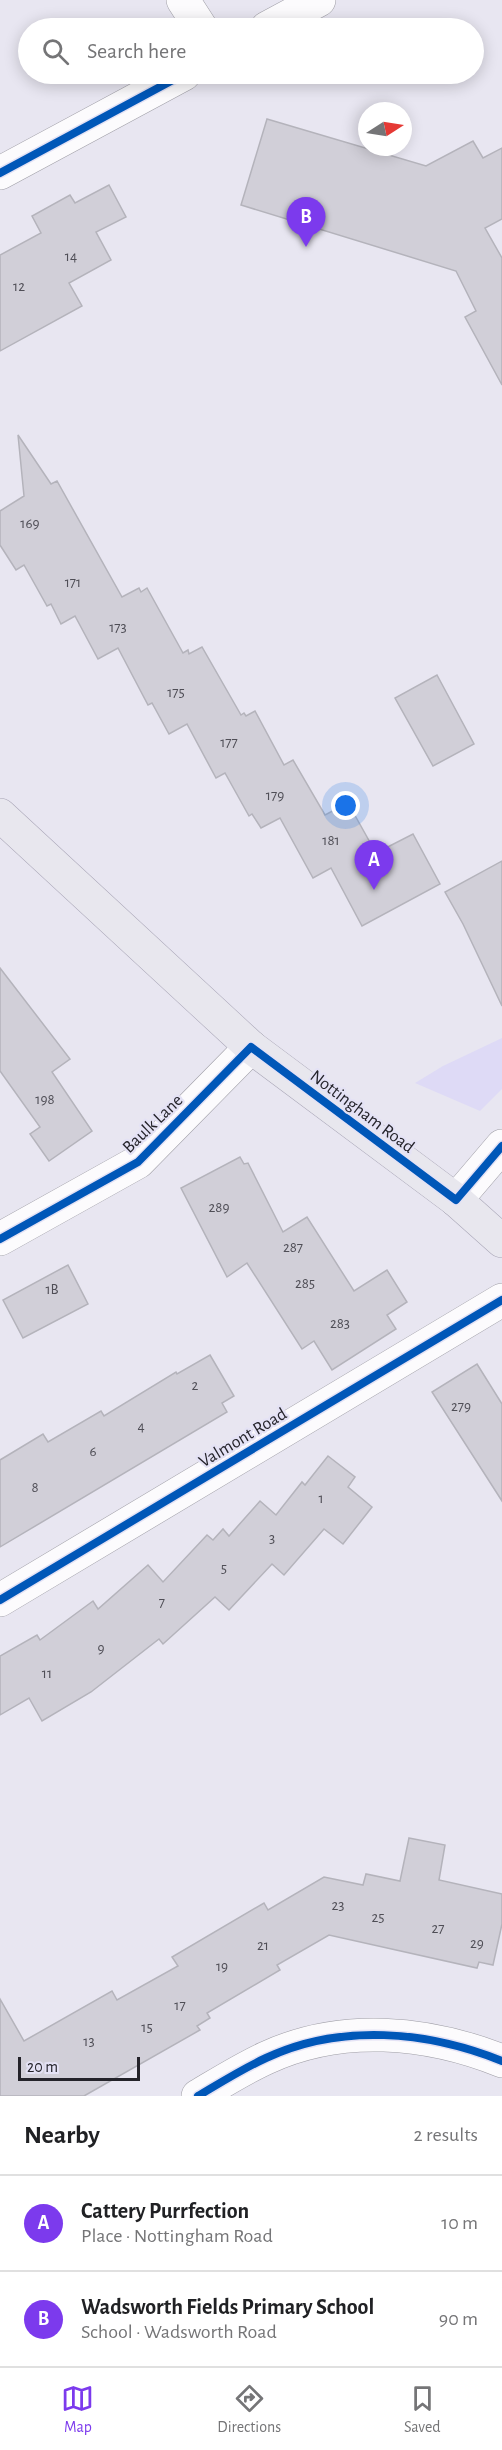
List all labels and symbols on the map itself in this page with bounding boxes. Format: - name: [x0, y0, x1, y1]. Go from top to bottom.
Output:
- north arrow: [358, 102, 412, 156]
- pin: B: [286, 198, 326, 247]
- house number: 14: [65, 249, 77, 264]
- house number: 12: [13, 279, 25, 294]
- house number: 169: [20, 516, 40, 531]
- house number: 171: [65, 575, 81, 590]
- house number: 173: [109, 620, 127, 635]
- house number: 175: [167, 685, 185, 700]
- house number: 177: [220, 735, 238, 750]
- house number: 179: [266, 788, 284, 803]
- your location: [331, 791, 360, 820]
- house number: 181: [322, 833, 340, 848]
- pin: A: [354, 840, 394, 890]
- street label: Nottingham Road: [307, 1067, 417, 1157]
- street label: Baulk Lane: [119, 1091, 187, 1157]
- house number: 198: [35, 1092, 55, 1107]
- house number: 289: [209, 1200, 230, 1215]
- house number: 287: [283, 1240, 303, 1255]
- house number: 285: [295, 1276, 315, 1291]
- house number: 1B: [45, 1282, 59, 1297]
- house number: 283: [330, 1316, 350, 1331]
- house number: 2: [192, 1378, 199, 1393]
- house number: 279: [451, 1399, 471, 1414]
- street label: Valmont Road: [196, 1405, 290, 1471]
- house number: 4: [137, 1419, 145, 1434]
- house number: 6: [89, 1444, 97, 1459]
- house number: 8: [31, 1480, 39, 1495]
- house number: 1: [318, 1491, 324, 1506]
- house number: 3: [269, 1531, 275, 1546]
- house number: 5: [221, 1561, 227, 1576]
- house number: 7: [159, 1595, 165, 1610]
- house number: 9: [97, 1641, 105, 1656]
- house number: 11: [42, 1666, 52, 1681]
- house number: 23: [331, 1898, 345, 1913]
- house number: 25: [371, 1910, 385, 1925]
- house number: 27: [431, 1921, 445, 1936]
- house number: 29: [470, 1936, 484, 1951]
- house number: 21: [257, 1938, 269, 1953]
- house number: 19: [216, 1959, 228, 1974]
- house number: 17: [174, 1998, 186, 2013]
- house number: 15: [141, 2020, 153, 2035]
- house number: 13: [83, 2034, 95, 2049]
- scale bar: [18, 2054, 140, 2082]

